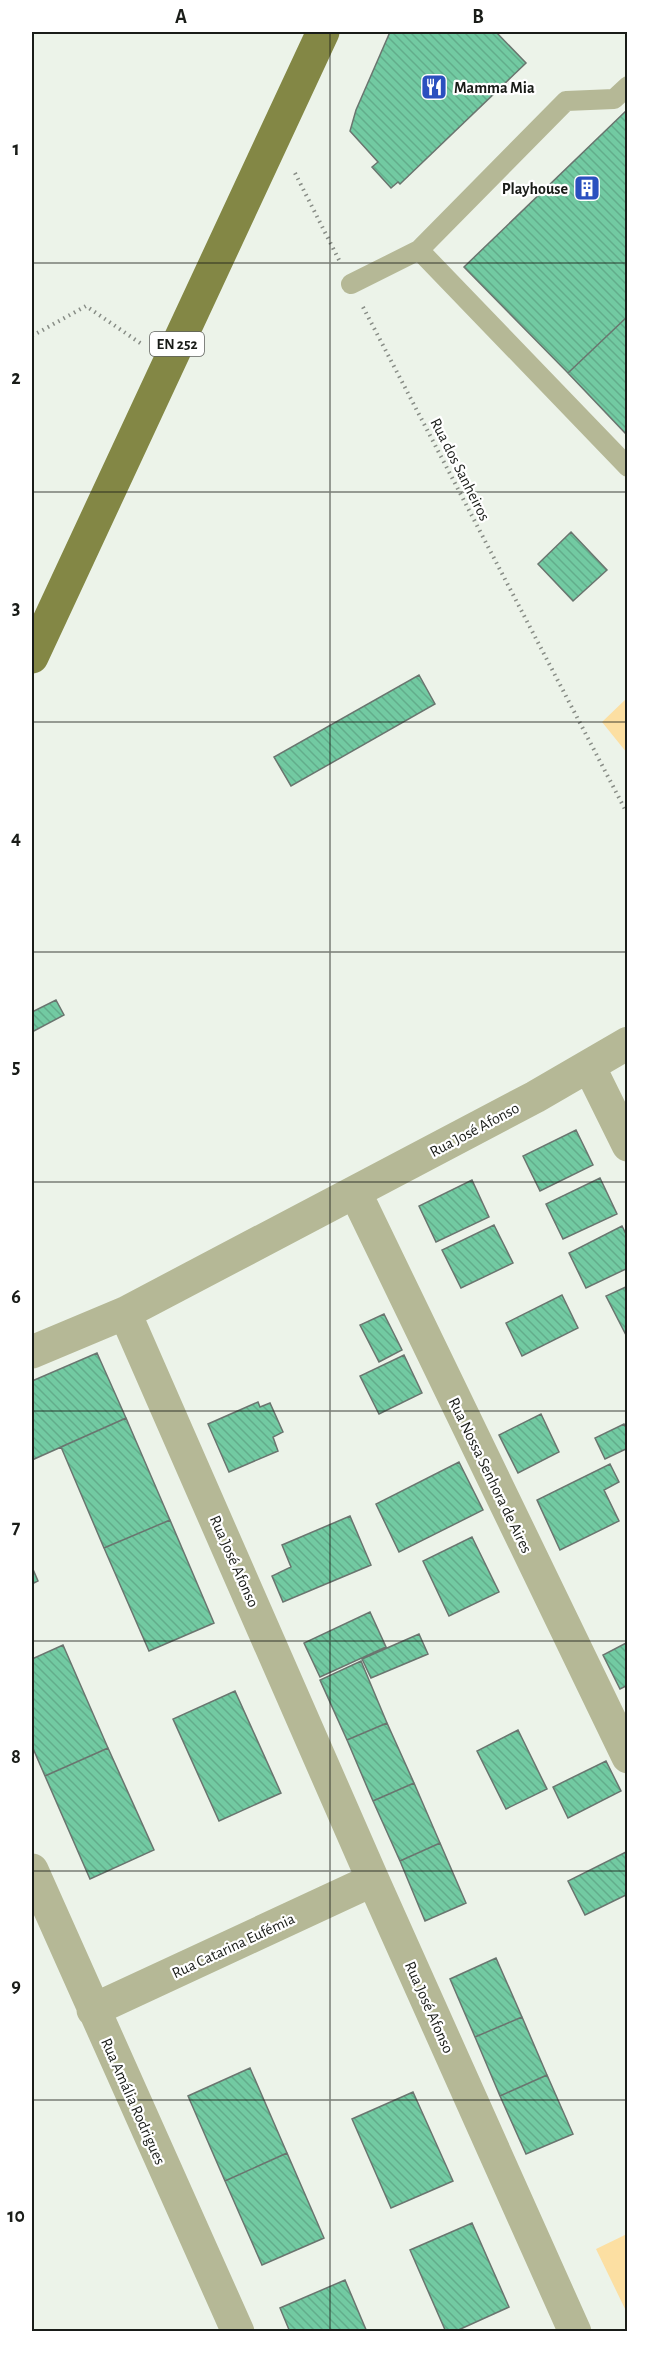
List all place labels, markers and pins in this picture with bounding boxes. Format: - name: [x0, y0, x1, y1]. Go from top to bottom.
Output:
- restaurant icon: Mamma Mia: [419, 72, 449, 102]
- place label: Mamma Mia: [454, 80, 535, 96]
- building icon: Playhouse: [572, 173, 602, 203]
- place label: Playhouse: [502, 181, 568, 198]

